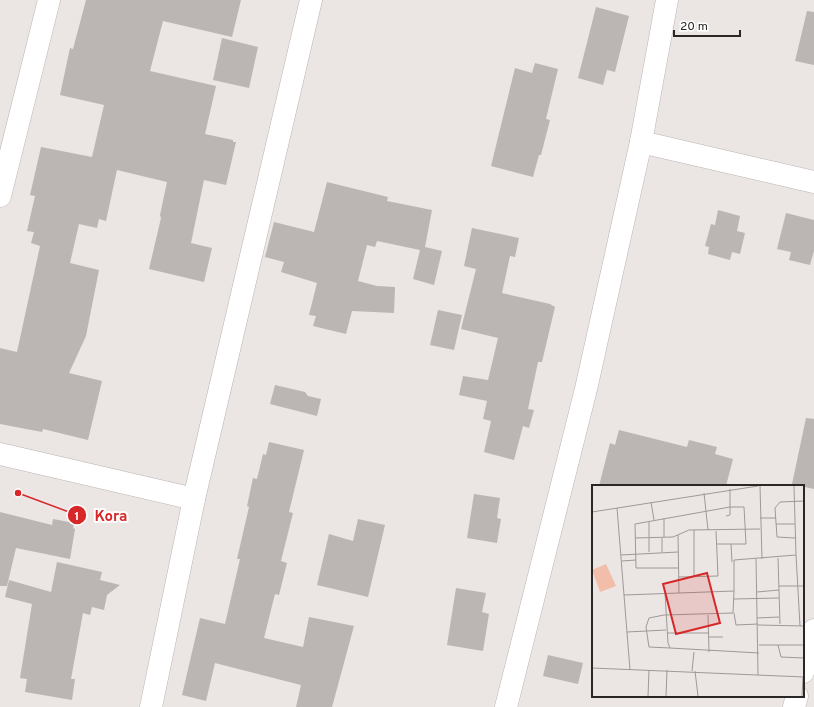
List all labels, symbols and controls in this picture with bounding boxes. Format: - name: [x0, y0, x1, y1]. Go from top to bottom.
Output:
- scale bar: [674, 12, 740, 38]
- text: 20 m: [680, 19, 708, 35]
- inset map: [592, 485, 804, 697]
- callout: Kora: [67, 502, 136, 529]
- text: Kora: [95, 508, 127, 527]
- text: 1: [75, 509, 79, 525]

